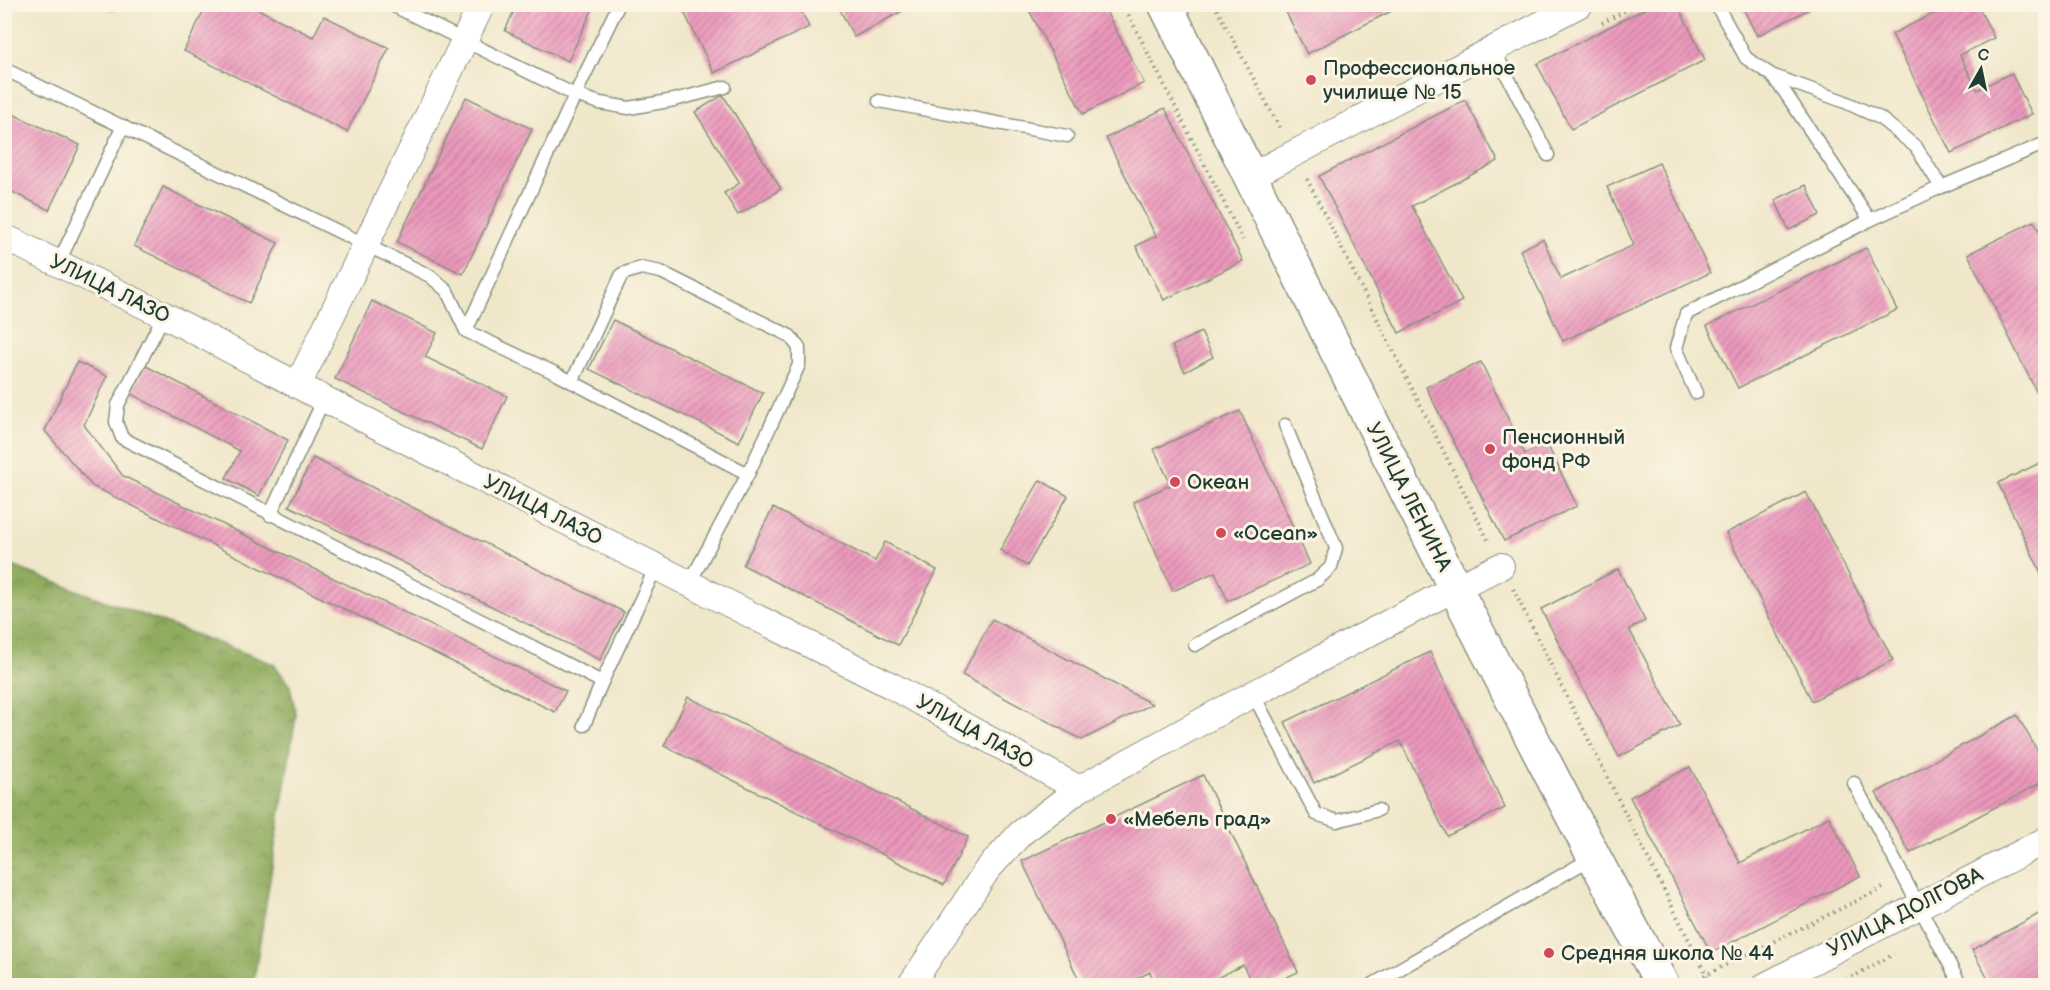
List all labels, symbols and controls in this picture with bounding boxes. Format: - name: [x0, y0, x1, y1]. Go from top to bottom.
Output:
- north arrow: [1951, 39, 2011, 99]
- text: С: [1976, 45, 1990, 66]
- place label: Профессиональное училище № 15: [1323, 56, 1516, 105]
- marker: Профессиональное училище № 15: [1304, 73, 1318, 87]
- street label: УЛИЦА ЛАЗО: [46, 249, 174, 329]
- street label: УЛИЦА ЛЕНИНА: [1361, 418, 1457, 576]
- place label: Пенсионный фонд РФ: [1502, 425, 1625, 474]
- marker: Пенсионный фонд РФ: [1483, 442, 1497, 456]
- street label: УЛИЦА ЛАЗО: [479, 469, 607, 551]
- place label: Океан: [1187, 470, 1249, 495]
- marker: Океан: [1168, 475, 1182, 489]
- place label: «Оcean»: [1233, 521, 1318, 546]
- marker: «Оcean»: [1214, 526, 1228, 540]
- street label: УЛИЦА ЛАЗО: [912, 689, 1038, 775]
- place label: «Мебель град»: [1123, 807, 1271, 832]
- marker: «Мебель град»: [1104, 812, 1118, 826]
- street label: УЛИЦА ДОЛГОВА: [1823, 862, 1987, 962]
- place label: Средняя школа № 44: [1561, 941, 1774, 966]
- marker: Средняя школа № 44: [1542, 946, 1556, 960]

